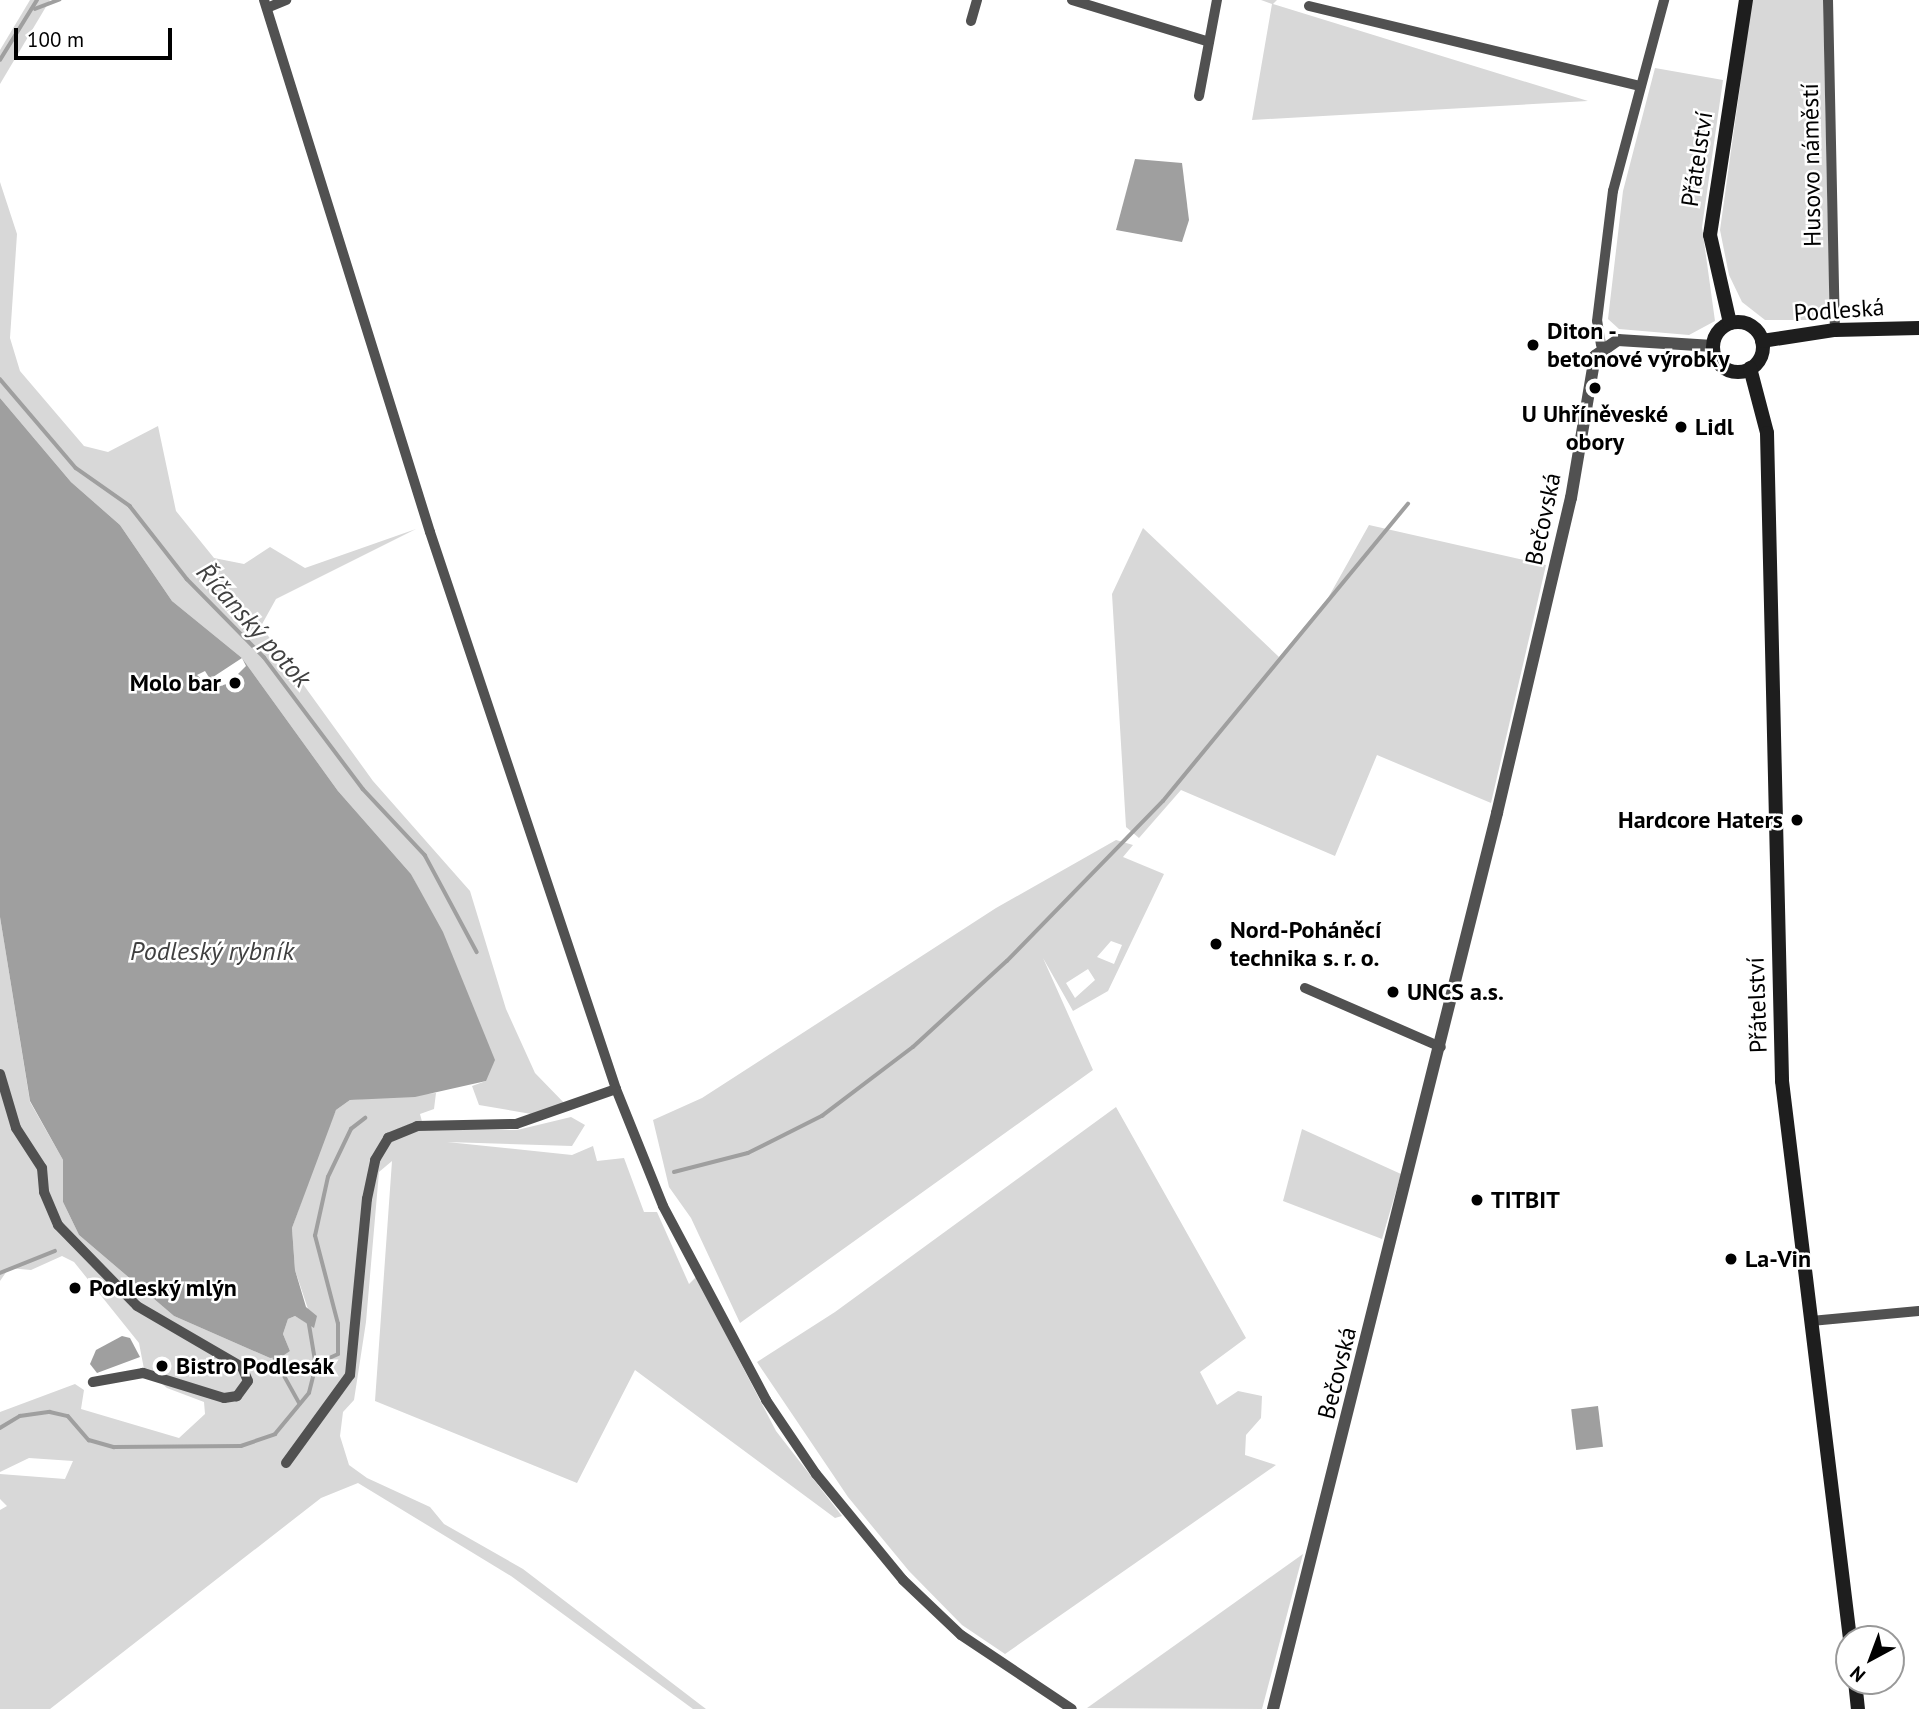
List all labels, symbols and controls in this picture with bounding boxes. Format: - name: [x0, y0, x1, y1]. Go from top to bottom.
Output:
- scale bar: [18, 14, 175, 58]
- text: 100 m: [27, 26, 84, 53]
- street label: Husovo náměstí: [1795, 83, 1827, 247]
- street label: Přátelství: [1675, 109, 1719, 209]
- street label: Podleská: [1793, 292, 1885, 328]
- place label: Diton - betonové výrobky: [1547, 317, 1730, 373]
- marker: Diton - betonové výrobky: [1525, 337, 1541, 353]
- marker: U Uhříněveské obory: [1587, 380, 1603, 396]
- place label: U Uhříněveské obory: [1522, 400, 1668, 456]
- place label: Lidl: [1695, 413, 1734, 441]
- marker: Lidl: [1673, 419, 1689, 435]
- street label: Bečovská: [1519, 470, 1567, 568]
- water label: Říčanský potok: [190, 556, 318, 694]
- place label: Molo bar: [130, 669, 221, 697]
- marker: Molo bar: [227, 675, 243, 691]
- place label: Hardcore Haters: [1618, 806, 1783, 834]
- marker: Hardcore Haters: [1789, 812, 1805, 828]
- place label: Nord-Poháněcí technika s. r. o.: [1230, 916, 1383, 972]
- water label: Podleský rybník: [130, 935, 294, 967]
- marker: Nord-Poháněcí technika s. r. o.: [1208, 936, 1224, 952]
- street label: Přátelství: [1741, 957, 1773, 1053]
- place label: UNCS a.s.: [1407, 978, 1504, 1006]
- marker: UNCS a.s.: [1385, 984, 1401, 1000]
- place label: TITBIT: [1491, 1186, 1560, 1214]
- marker: TITBIT: [1469, 1192, 1485, 1208]
- place label: La-Vin: [1745, 1245, 1811, 1273]
- marker: La-Vin: [1723, 1251, 1739, 1267]
- place label: Podleský mlýn: [89, 1274, 238, 1302]
- marker: Podleský mlýn: [67, 1280, 83, 1296]
- street label: Bečovská: [1312, 1324, 1362, 1422]
- place label: Bistro Podlesák: [176, 1352, 334, 1380]
- marker: Bistro Podlesák: [154, 1358, 170, 1374]
- north arrow: [1835, 1625, 1905, 1695]
- text: N: [1845, 1661, 1870, 1687]

